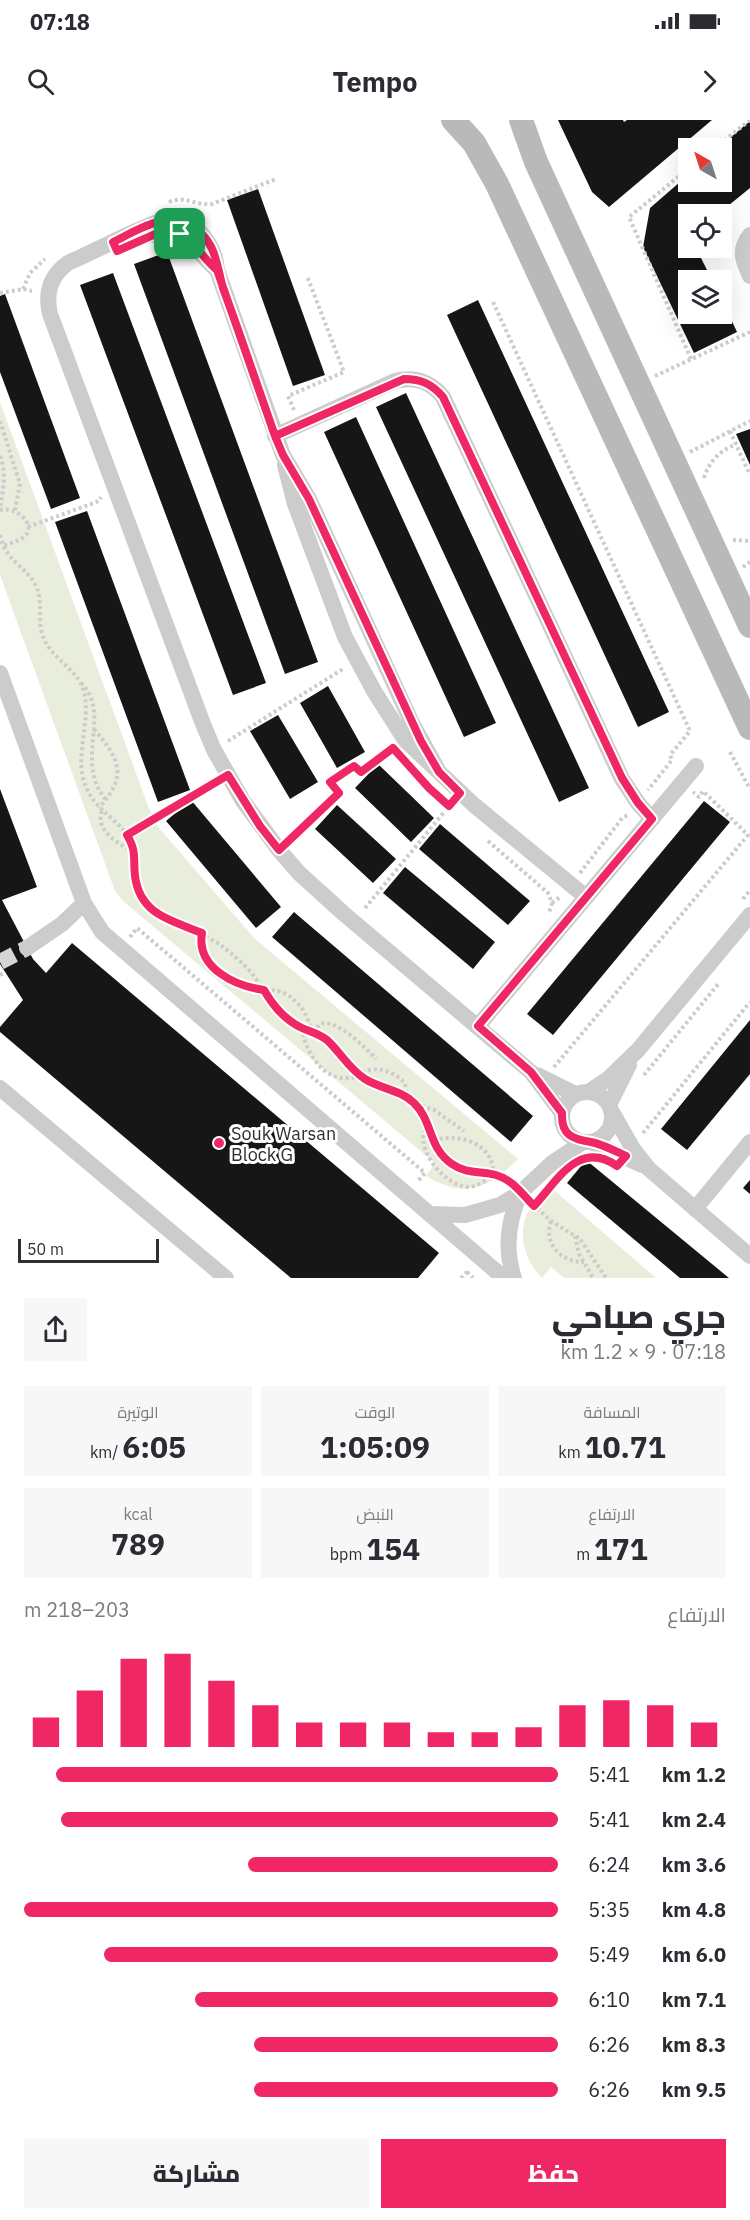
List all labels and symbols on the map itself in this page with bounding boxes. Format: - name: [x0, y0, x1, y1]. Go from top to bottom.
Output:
- north arrow: [678, 138, 732, 192]
- pin: [154, 208, 205, 259]
- place label: Souk Warsan Block G: [231, 1122, 336, 1166]
- marker: Souk Warsan Block G: [212, 1136, 226, 1150]
- scale bar: [18, 1236, 159, 1264]

